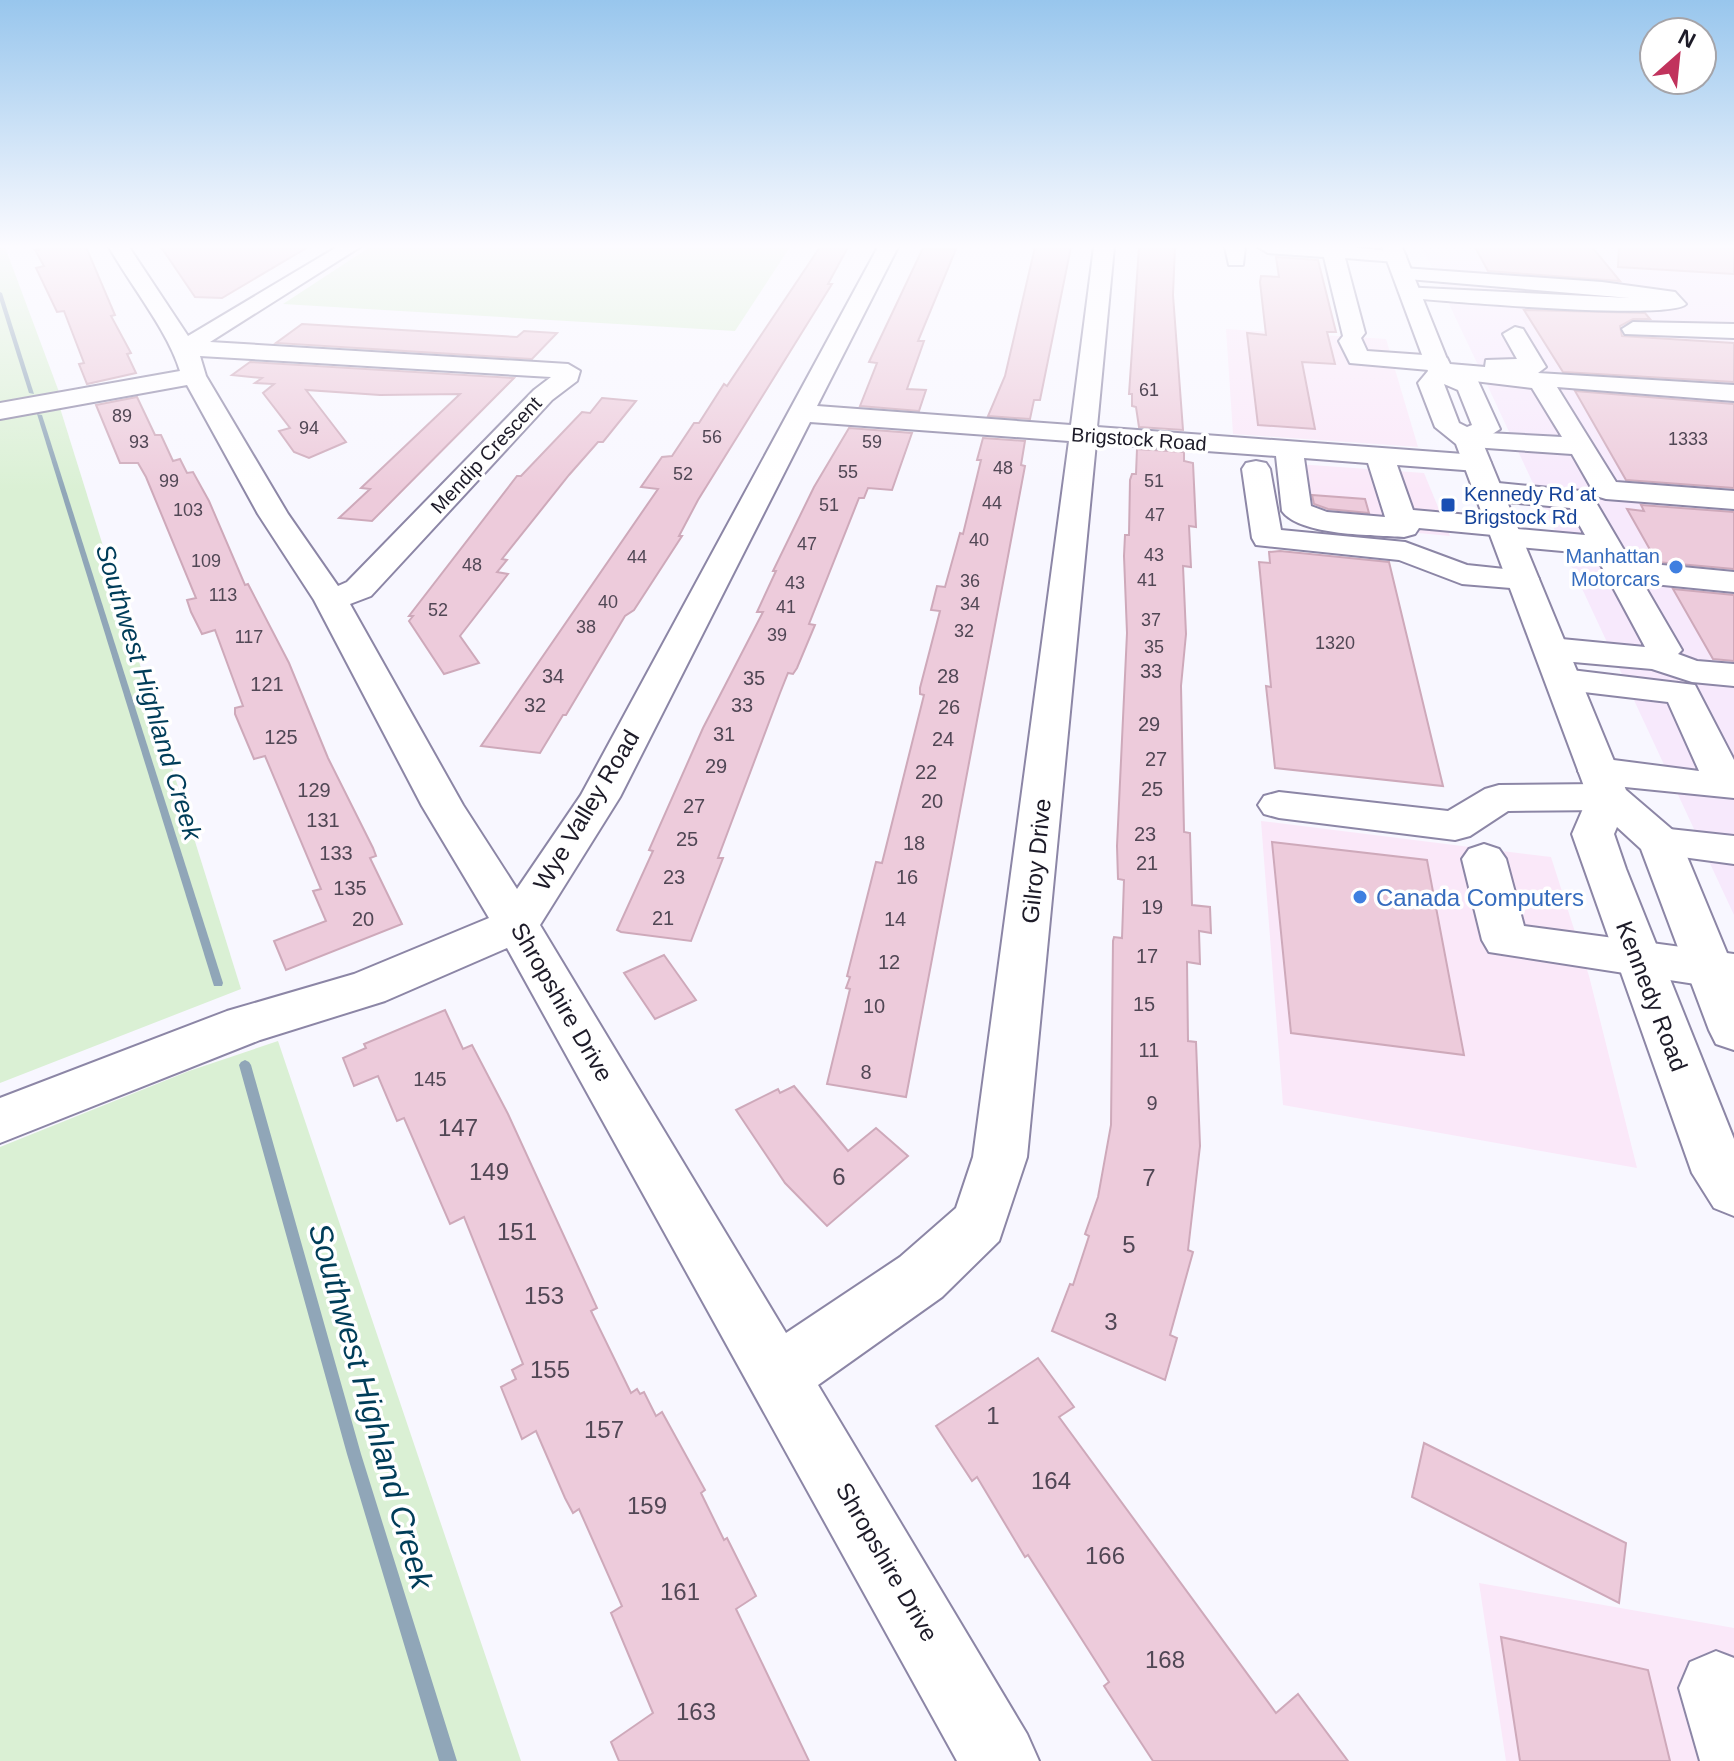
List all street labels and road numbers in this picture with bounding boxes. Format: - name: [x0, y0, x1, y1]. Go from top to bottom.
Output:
- street label: Mendip Crescent: [426, 392, 546, 518]
- street label: Brigstock Road: [1071, 423, 1207, 455]
- street label: Wye Valley Road: [528, 725, 644, 895]
- street label: Gilroy Drive: [1016, 797, 1056, 925]
- street label: Kennedy Road: [1611, 917, 1693, 1075]
- street label: Shropshire Drive: [506, 918, 618, 1086]
- street label: Shropshire Drive: [831, 1478, 943, 1646]

